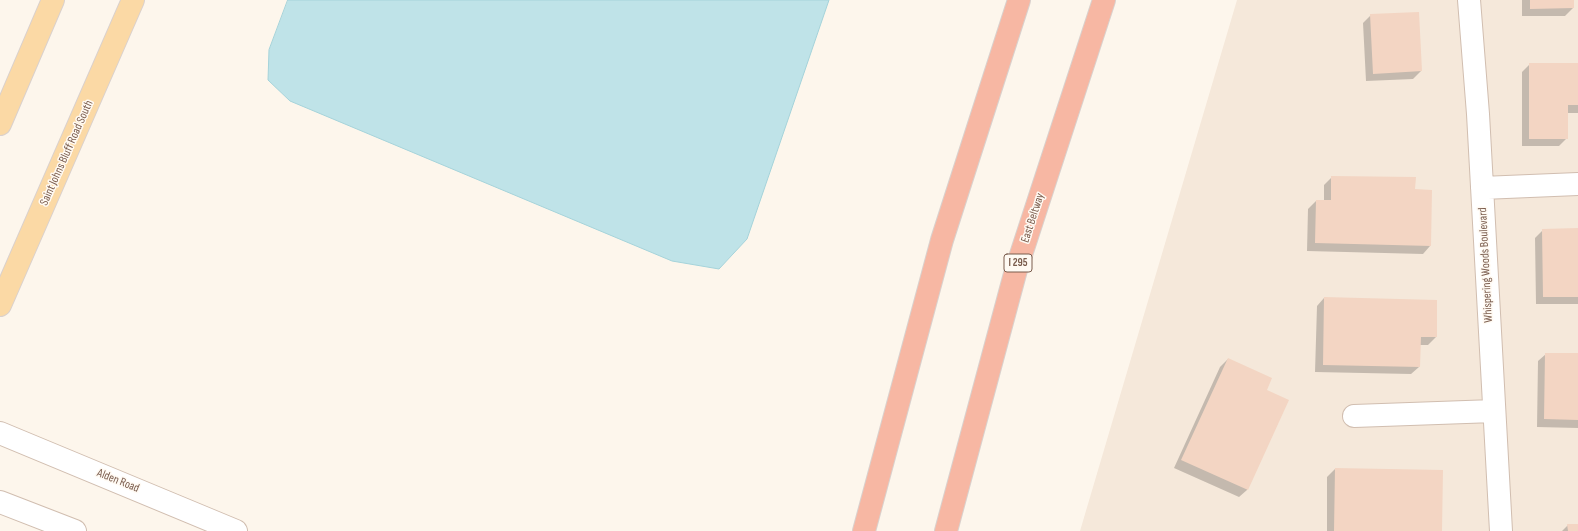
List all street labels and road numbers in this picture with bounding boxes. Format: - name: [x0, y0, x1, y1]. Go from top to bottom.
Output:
- street label: Saint Johns Bluff Road South: [37, 98, 97, 208]
- street label: East Beltway: [1018, 191, 1048, 245]
- street label: Whispering Woods Boulevard: [1476, 207, 1496, 323]
- road number: I 295: [1004, 254, 1032, 272]
- street label: Alden Road: [95, 466, 141, 496]

